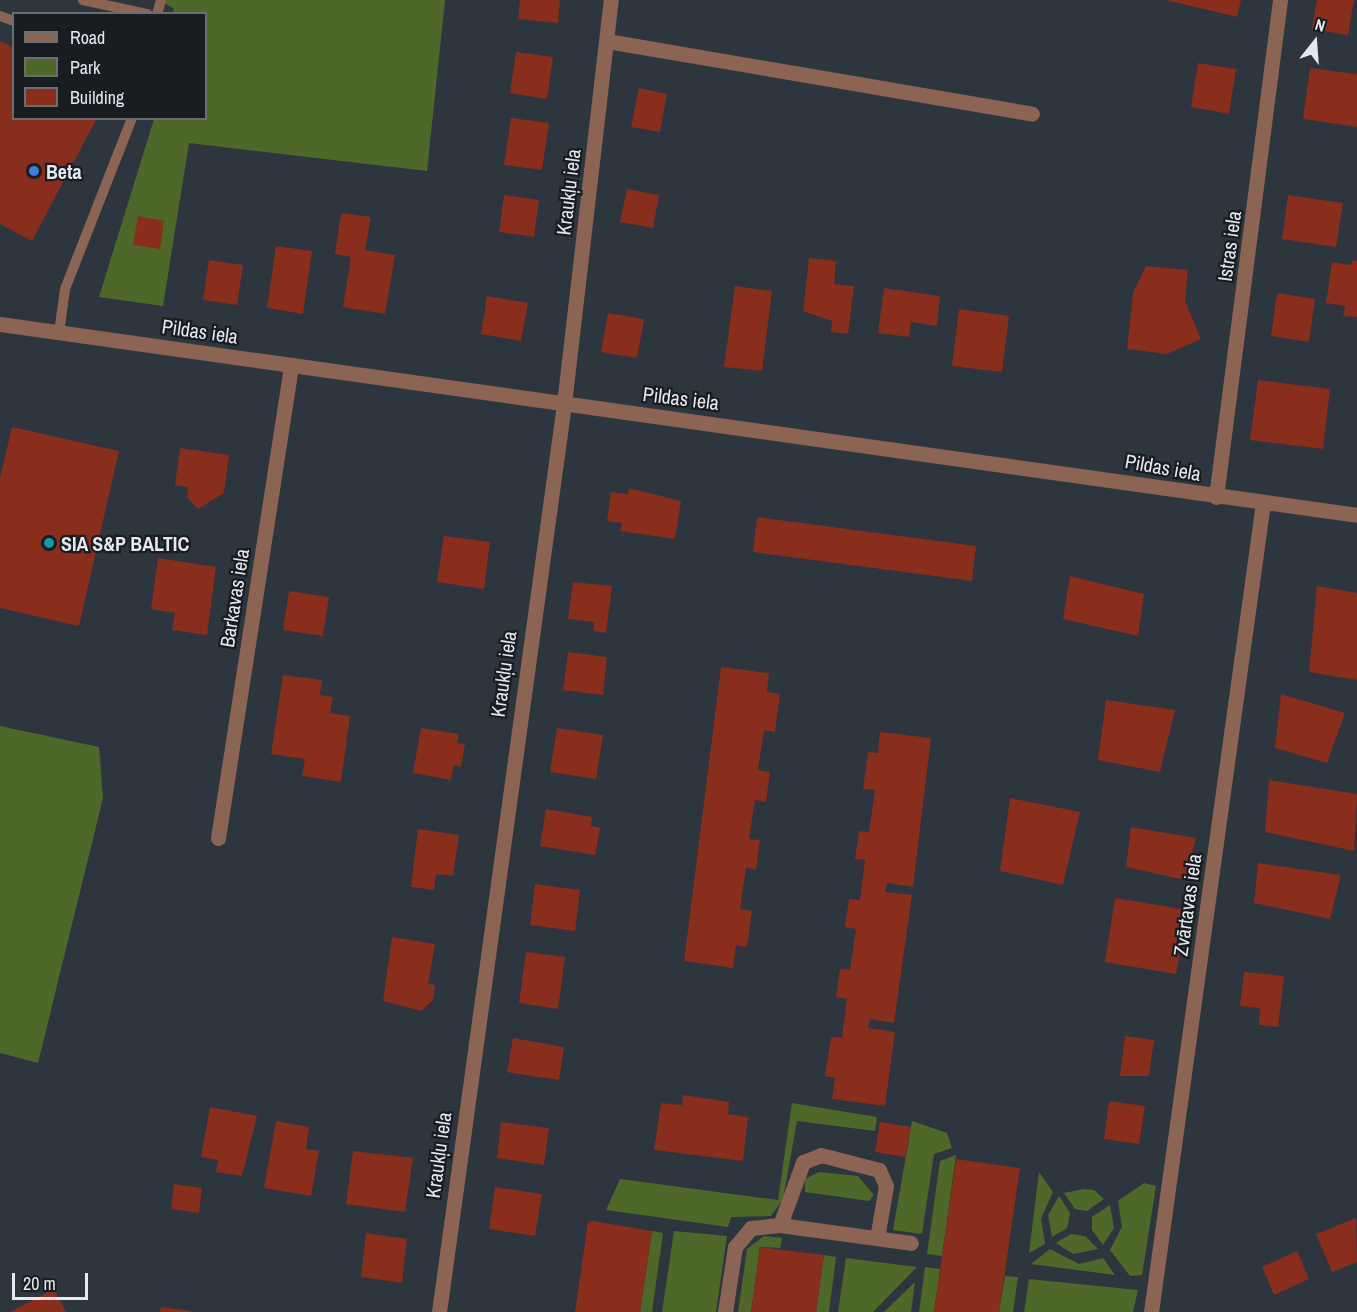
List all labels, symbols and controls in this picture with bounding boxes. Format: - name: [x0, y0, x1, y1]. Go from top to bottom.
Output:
- legend: [12, 12, 207, 120]
- north arrow: [1285, 12, 1345, 72]
- text: N: [1313, 13, 1328, 37]
- text: Road: [70, 25, 105, 50]
- text: Park: [70, 55, 100, 80]
- text: Building: [70, 85, 124, 110]
- street label: Kraukļu iela: [551, 148, 585, 236]
- place label: Beta: [46, 159, 82, 183]
- marker: Beta: [27, 164, 41, 178]
- street label: Istras iela: [1212, 209, 1246, 283]
- street label: Pildas iela: [160, 314, 240, 348]
- street label: Pildas iela: [642, 381, 720, 415]
- street label: Pildas iela: [1123, 449, 1203, 485]
- place label: SIA S&P BALTIC: [61, 531, 190, 555]
- marker: SIA S&P BALTIC: [42, 536, 56, 550]
- street label: Barkavas iela: [214, 547, 254, 649]
- street label: Kraukļu iela: [485, 629, 521, 719]
- street label: Zvārtavas iela: [1168, 852, 1206, 958]
- street label: Kraukļu iela: [420, 1110, 456, 1200]
- scale bar: [15, 1261, 92, 1299]
- text: 20 m: [23, 1271, 56, 1296]

